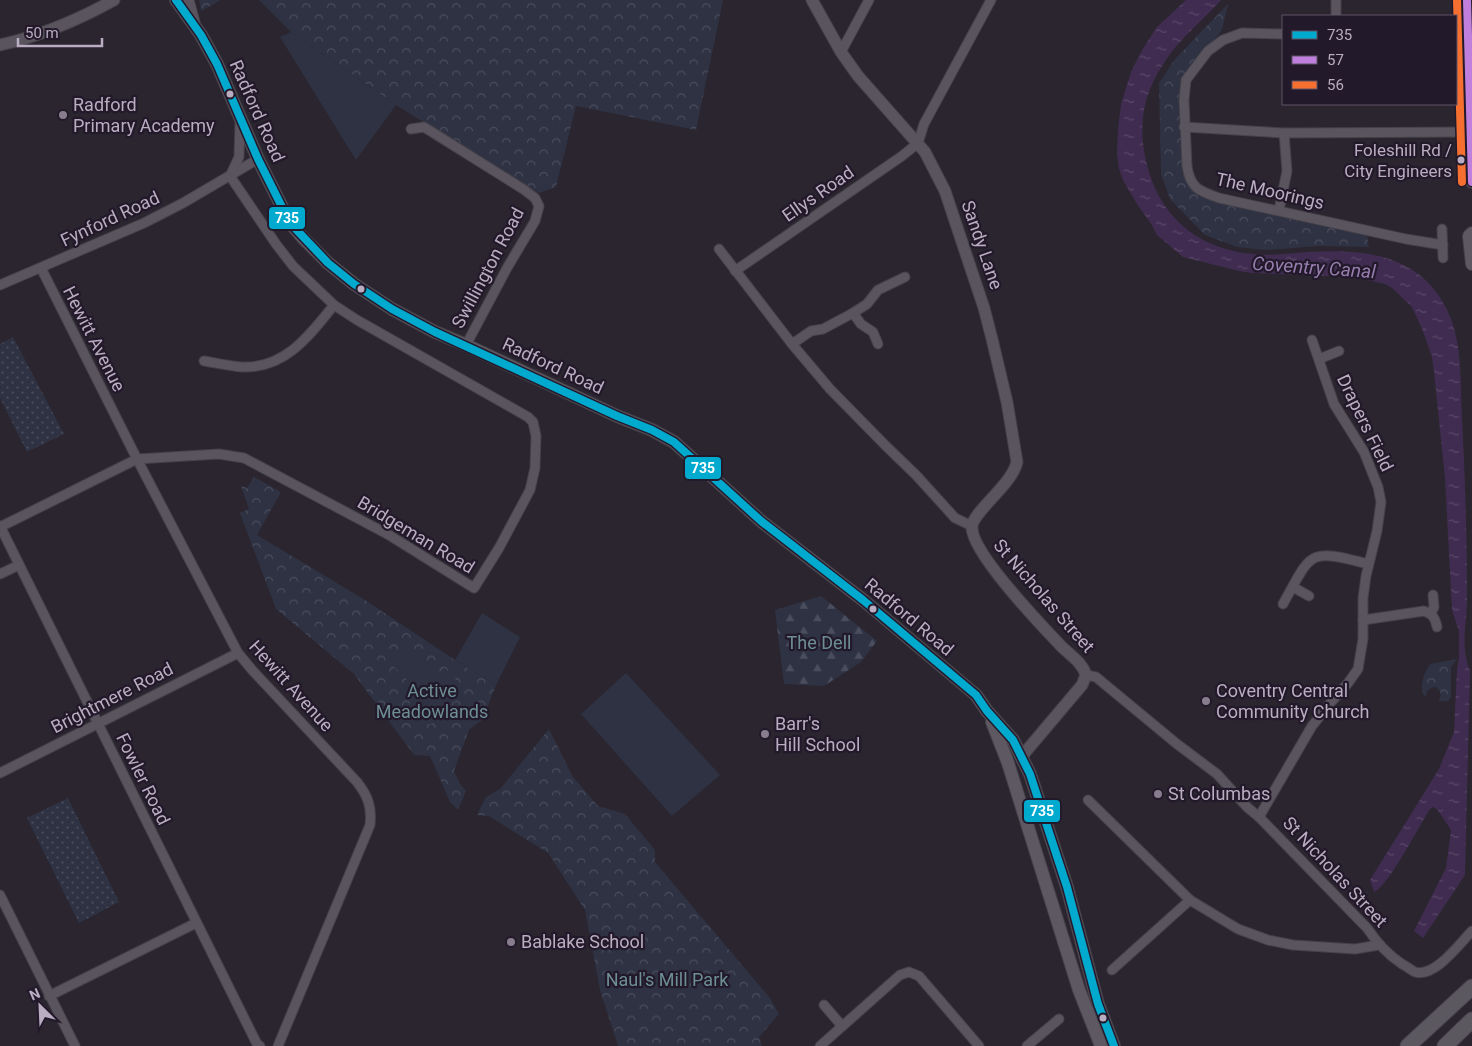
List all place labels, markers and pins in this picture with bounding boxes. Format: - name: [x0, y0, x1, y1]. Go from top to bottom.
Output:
- unlabelled marker: [225, 89, 235, 99]
- place label: Radford Primary Academy: [73, 94, 215, 136]
- marker: Radford Primary Academy: [57, 109, 69, 121]
- place label: Foleshill Rd / City Engineers: [1344, 140, 1452, 181]
- marker: Foleshill Rd / City Engineers: [1456, 155, 1466, 165]
- unlabelled marker: [356, 284, 366, 294]
- unlabelled marker: [868, 604, 878, 614]
- place label: Coventry Central Community Church: [1216, 680, 1369, 722]
- marker: Coventry Central Community Church: [1200, 695, 1212, 707]
- place label: Barr's Hill School: [775, 713, 860, 755]
- marker: Barr's Hill School: [759, 728, 771, 740]
- place label: St Columbas: [1168, 783, 1270, 804]
- marker: St Columbas: [1152, 788, 1164, 800]
- place label: Bablake School: [521, 931, 644, 952]
- marker: Bablake School: [505, 936, 517, 948]
- unlabelled marker: [1098, 1013, 1108, 1023]

